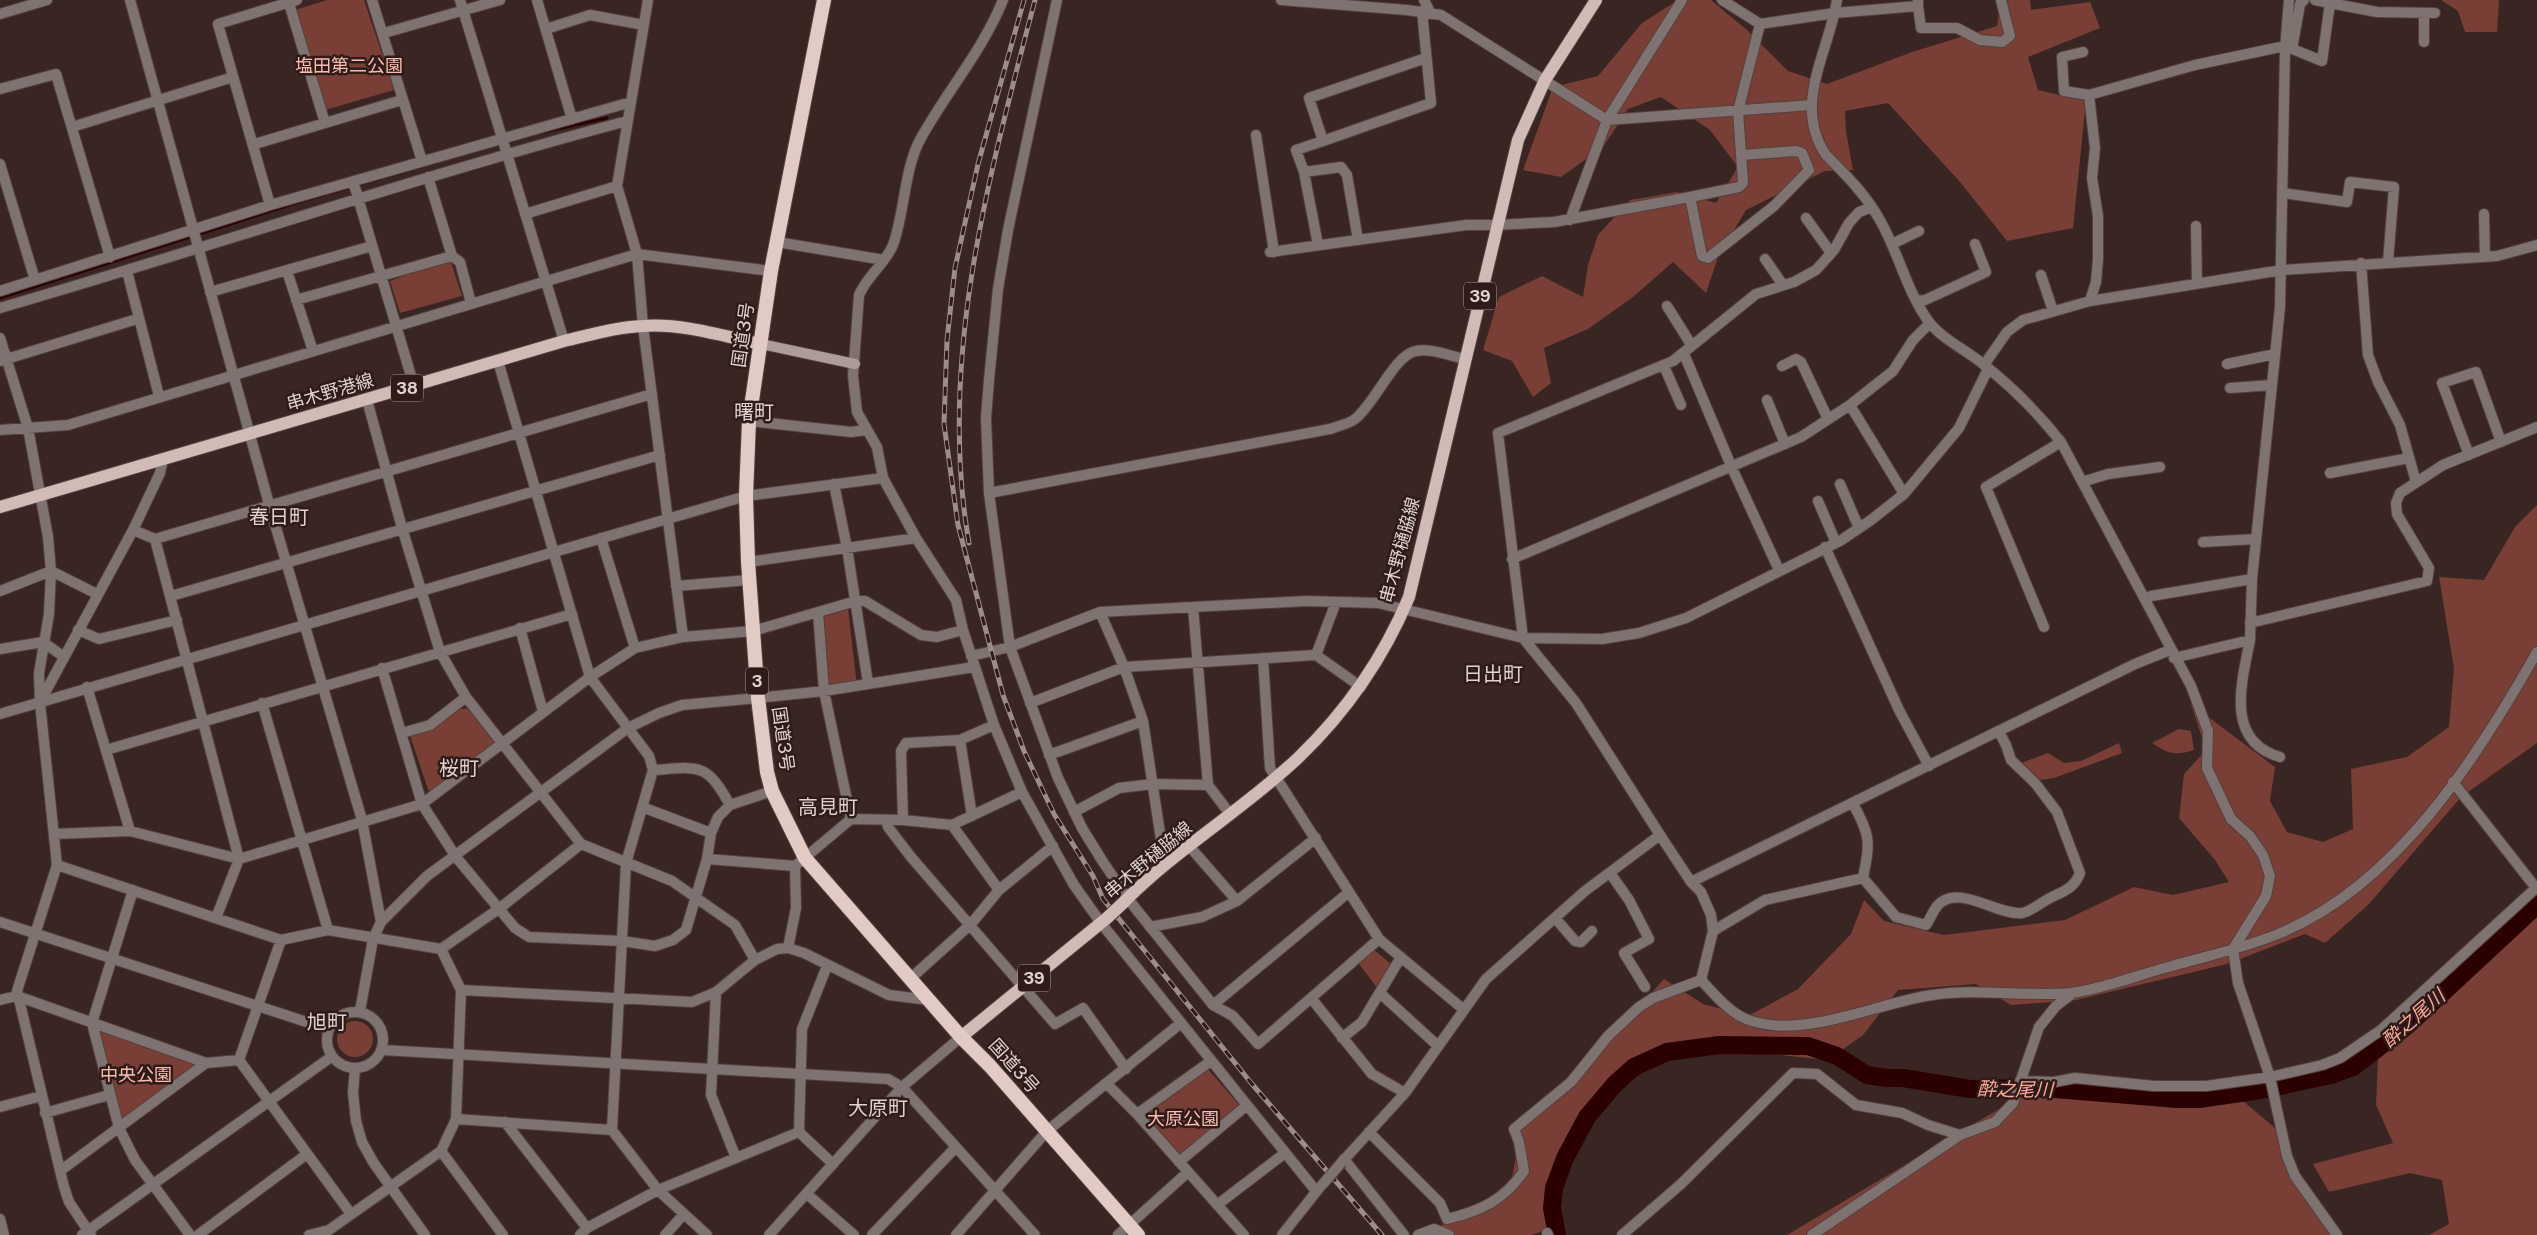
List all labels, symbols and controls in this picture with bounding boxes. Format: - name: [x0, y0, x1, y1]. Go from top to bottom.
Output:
- park label: 塩田第二公園: [295, 55, 403, 76]
- road number: 39: [1464, 282, 1496, 310]
- street label: 国道3号: [728, 301, 757, 369]
- street label: 串木野港線: [284, 369, 376, 414]
- road number: 38: [391, 374, 423, 402]
- district label: 曙町: [734, 400, 774, 424]
- street label: 串木野樋脇線: [1375, 495, 1424, 605]
- district label: 春日町: [249, 505, 309, 529]
- district label: 日出町: [1463, 662, 1523, 686]
- road number: 3: [746, 668, 768, 694]
- street label: 国道3号: [769, 705, 798, 773]
- district label: 桜町: [439, 756, 479, 780]
- district label: 高見町: [798, 795, 858, 819]
- street label: 串木野樋脇線: [1100, 817, 1196, 902]
- road number: 39: [1018, 964, 1050, 991]
- water label: 酔之尾川: [2377, 983, 2450, 1051]
- district label: 旭町: [307, 1010, 347, 1034]
- street label: 国道3号: [985, 1034, 1044, 1097]
- park label: 中央公園: [100, 1064, 172, 1085]
- water label: 酔之尾川: [1977, 1077, 2055, 1101]
- district label: 大原町: [848, 1096, 908, 1120]
- park label: 大原公園: [1147, 1108, 1219, 1129]

